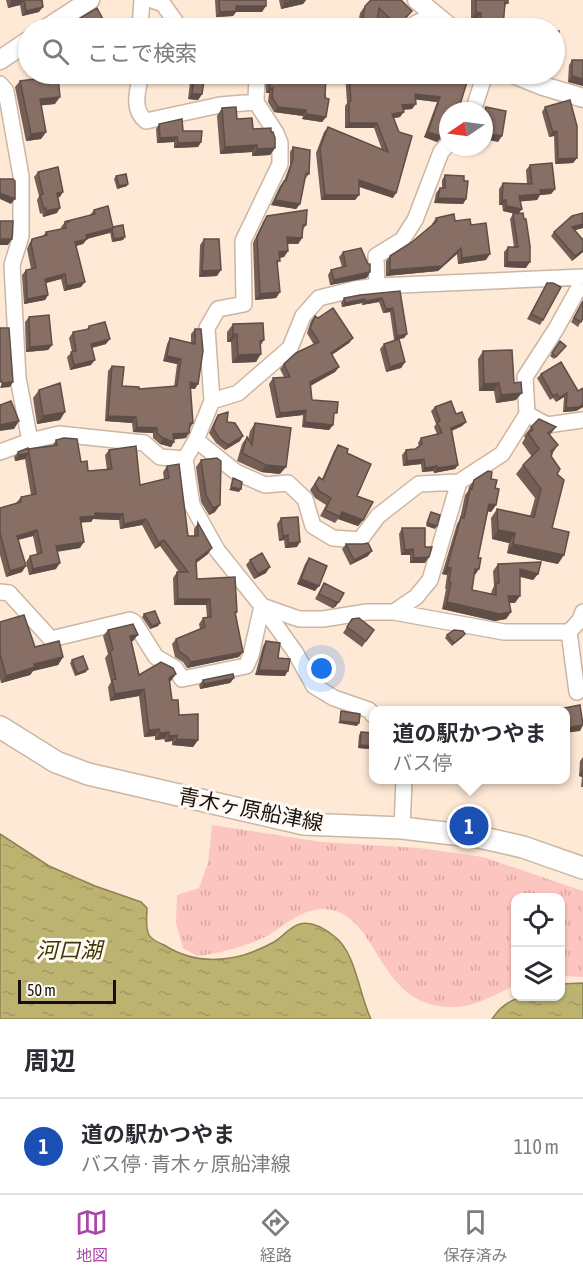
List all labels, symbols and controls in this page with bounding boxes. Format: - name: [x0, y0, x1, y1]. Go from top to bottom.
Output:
- search box: [18, 18, 565, 84]
- icon: search: [39, 35, 72, 68]
- text: ここで検索: [87, 40, 197, 66]
- north arrow: [439, 102, 493, 156]
- your location: [307, 654, 336, 683]
- popup: [369, 706, 570, 784]
- text: 道の駅かつやま: [392, 720, 547, 746]
- text: バス停: [392, 751, 452, 774]
- street label: 青木ヶ原船津線: [177, 783, 325, 835]
- pin: 1: [450, 804, 488, 848]
- map controls: [511, 893, 565, 1001]
- button: locate: [511, 893, 565, 947]
- water label: 河口湖: [36, 937, 105, 963]
- button: layers: [511, 947, 565, 1001]
- scale bar: [18, 977, 116, 1004]
- text: 50 m: [27, 981, 56, 999]
- text: 周辺: [24, 1046, 76, 1076]
- text: 道の駅かつやま: [81, 1121, 235, 1147]
- text: 1: [39, 1135, 48, 1158]
- text: 110 m: [514, 1135, 559, 1158]
- text: バス停 · 青木ヶ原船津線: [81, 1152, 291, 1175]
- tab: 地図: [75, 1206, 108, 1266]
- tab: 経路: [259, 1206, 292, 1266]
- tab: 保存済み: [443, 1206, 507, 1266]

